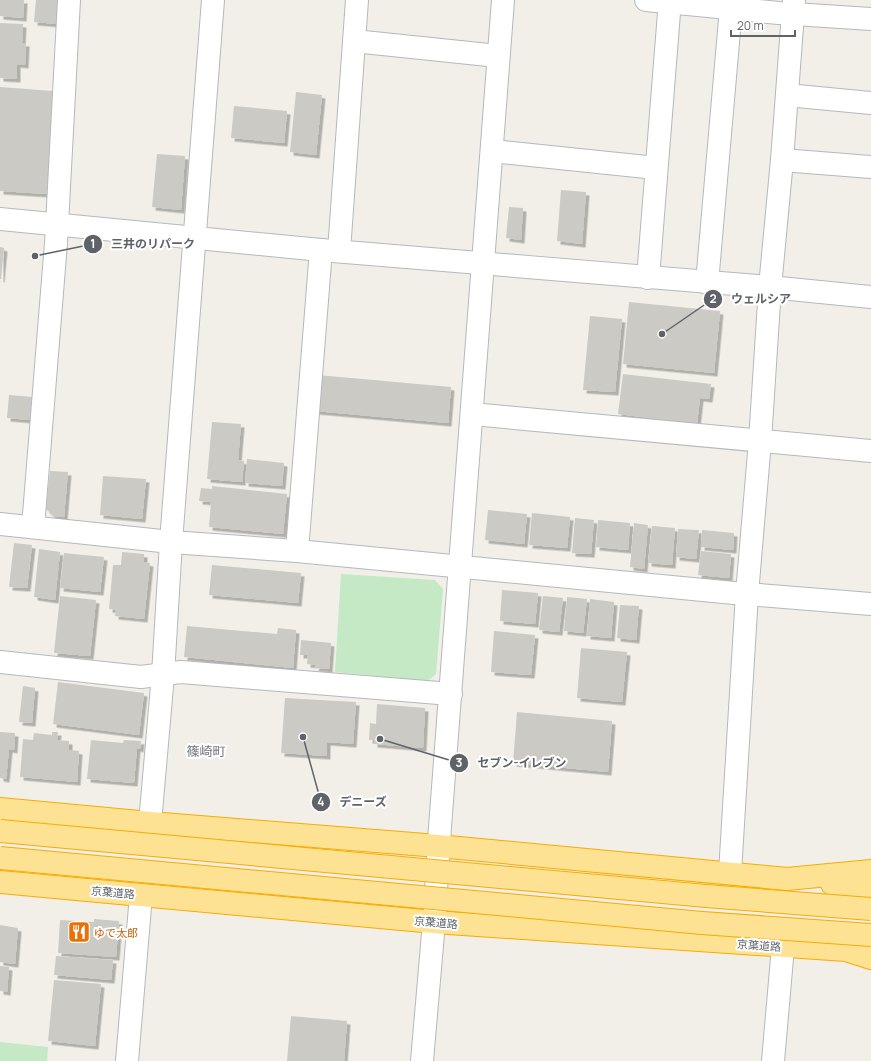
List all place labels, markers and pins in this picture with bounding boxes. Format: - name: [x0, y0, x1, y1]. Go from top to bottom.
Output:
- callout: 三井のリパーク: [83, 232, 203, 256]
- callout: ウェルシア: [703, 287, 799, 311]
- callout: セブン-イレブン: [449, 751, 574, 775]
- callout: デニーズ: [311, 790, 395, 814]
- restaurant icon: ゆで太郎: [66, 919, 92, 945]
- place label: ゆで太郎: [94, 925, 138, 940]

